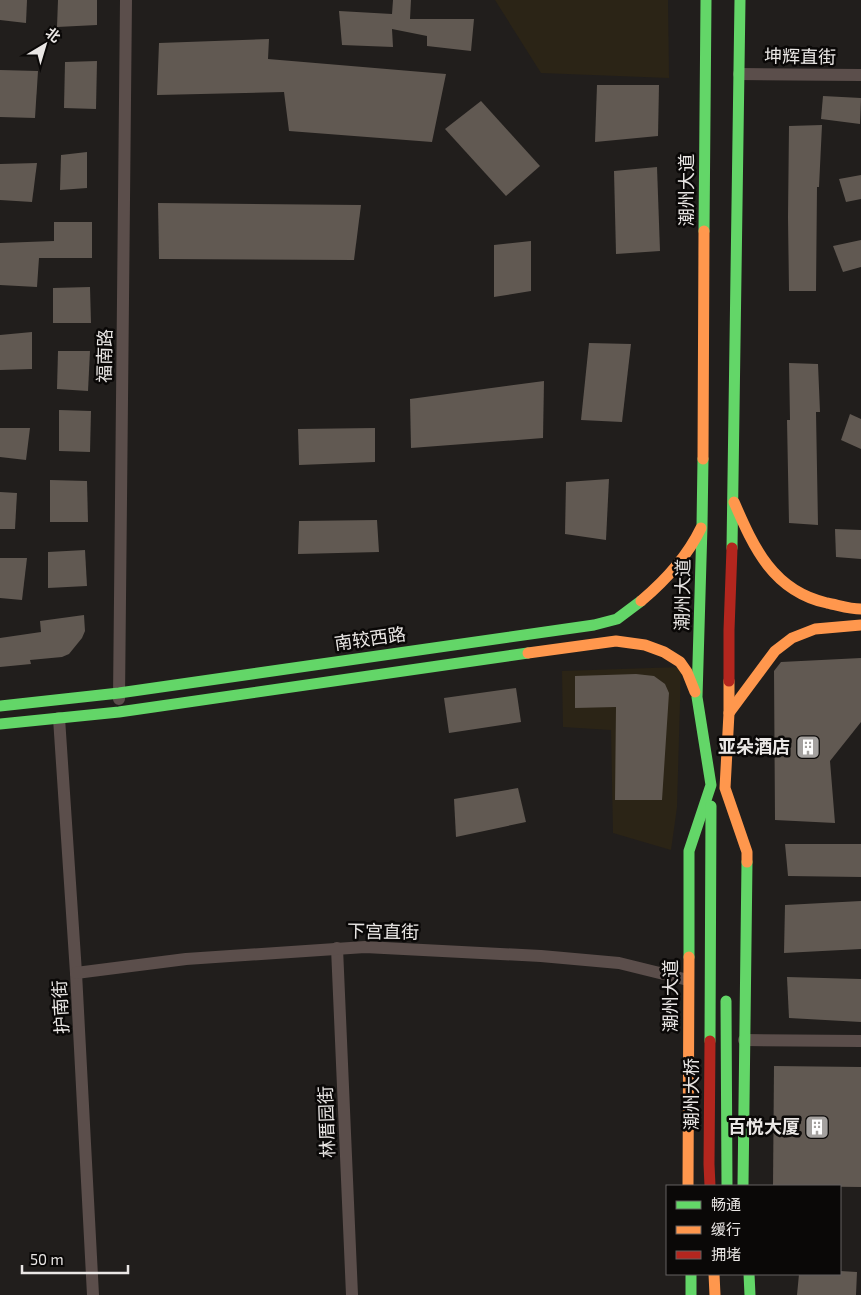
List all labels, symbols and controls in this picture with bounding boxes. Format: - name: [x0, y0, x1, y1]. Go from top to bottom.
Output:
- north arrow: [20, 20, 70, 70]
- text: 北: [43, 23, 64, 45]
- street label: 坤辉直街: [764, 44, 836, 68]
- street label: 潮州大道: [675, 154, 697, 226]
- street label: 福南路: [93, 329, 115, 383]
- street label: 潮州大道: [670, 559, 694, 631]
- street label: 南较西路: [333, 622, 407, 654]
- building icon: 亚朵酒店: [795, 734, 821, 760]
- place label: 亚朵酒店: [718, 735, 790, 757]
- street label: 下宫直街: [347, 919, 419, 943]
- street label: 潮州大道: [659, 960, 681, 1032]
- street label: 护南街: [48, 980, 72, 1035]
- street label: 潮州大桥: [680, 1058, 702, 1130]
- street label: 林厝园街: [314, 1086, 338, 1158]
- building icon: 百悦大厦: [804, 1114, 830, 1140]
- place label: 百悦大厦: [728, 1115, 800, 1137]
- legend: [666, 1185, 841, 1275]
- text: 畅通: [711, 1195, 741, 1213]
- text: 缓行: [711, 1220, 741, 1238]
- scale bar: [22, 1242, 129, 1274]
- text: 拥堵: [711, 1245, 741, 1263]
- text: 50 m: [30, 1250, 64, 1268]

